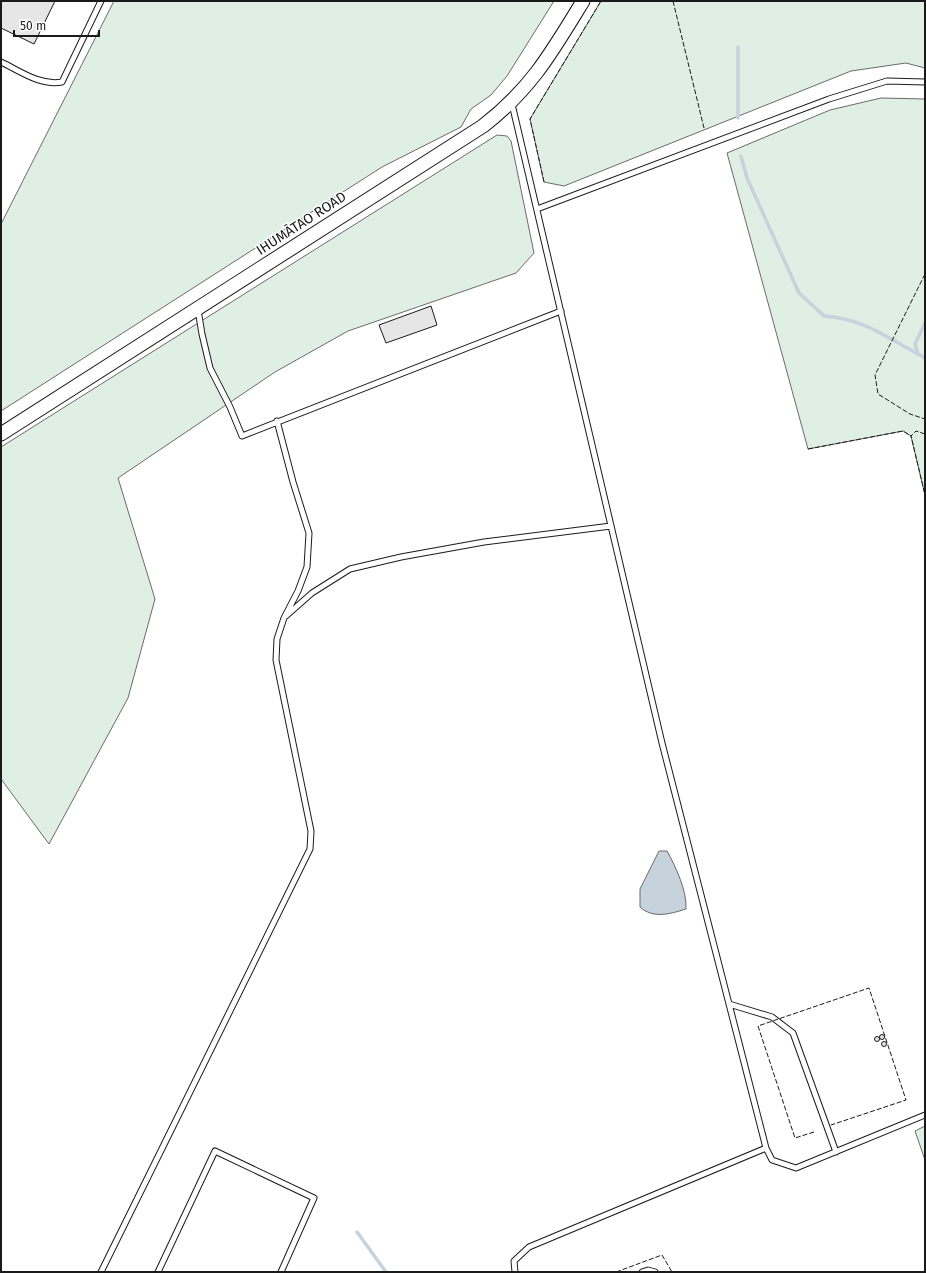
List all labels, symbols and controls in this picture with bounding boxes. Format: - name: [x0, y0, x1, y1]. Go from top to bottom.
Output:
- scale bar: [14, 12, 99, 38]
- text: 50 m: [20, 19, 46, 33]
- street label: IHUMĀTAO ROAD: [253, 188, 349, 259]

